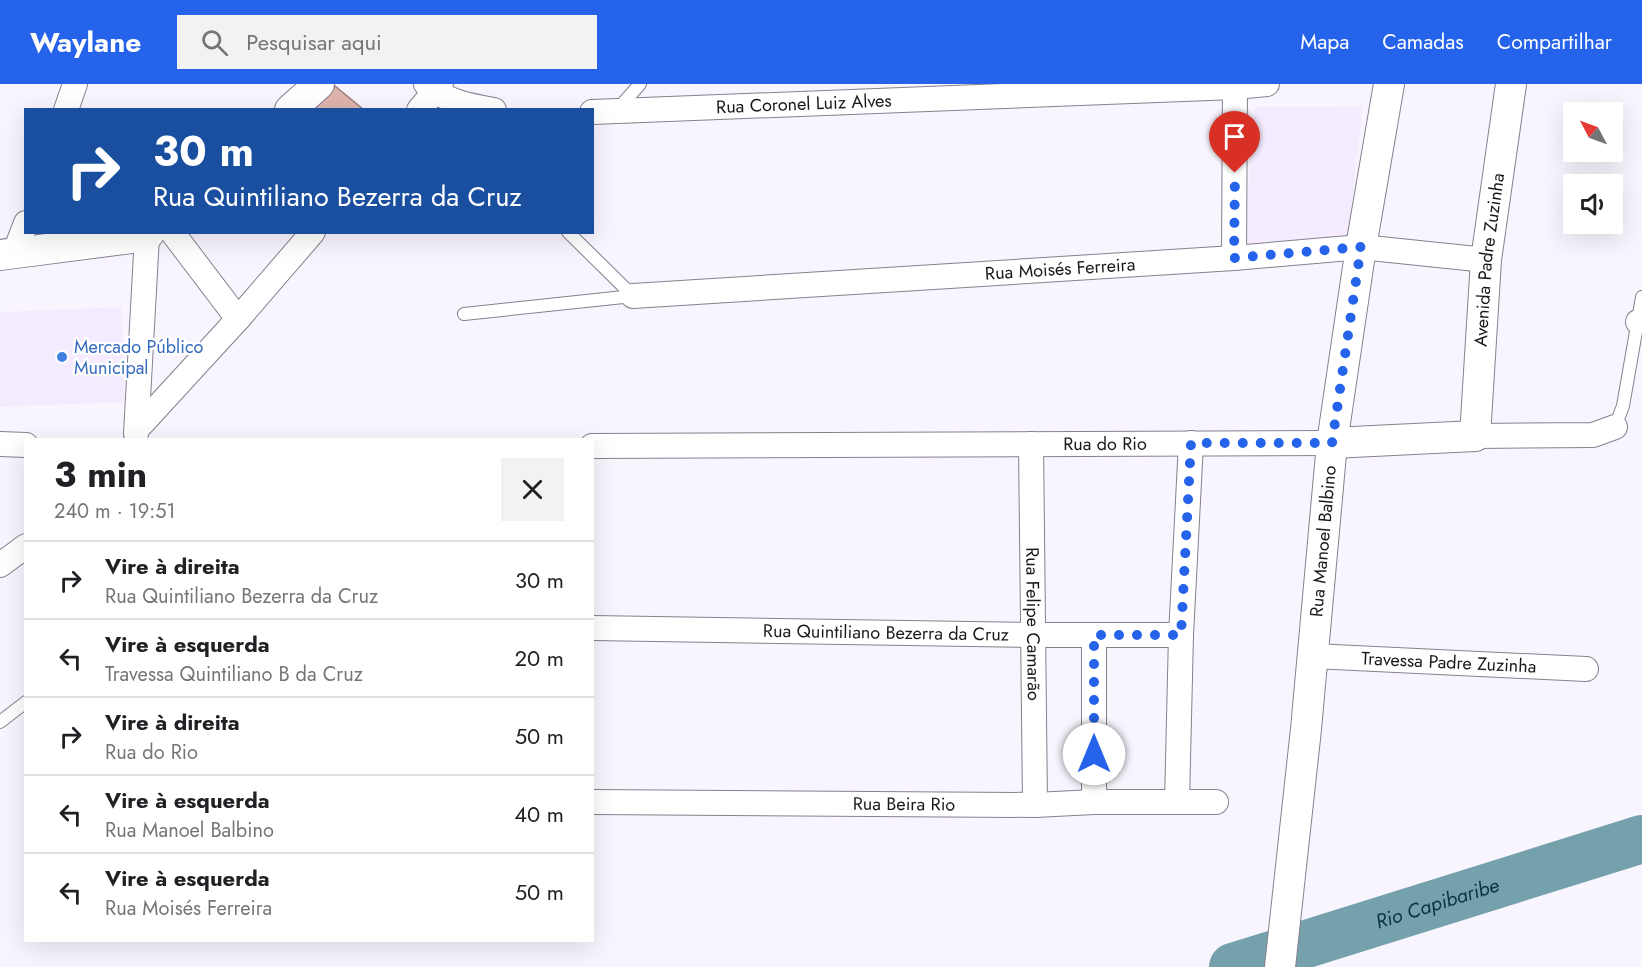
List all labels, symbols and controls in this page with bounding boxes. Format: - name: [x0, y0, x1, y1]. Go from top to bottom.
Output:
- search box: [177, 15, 597, 69]
- text: Waylane: [30, 22, 141, 63]
- icon: search: [198, 26, 231, 59]
- text: Pesquisar aqui: [246, 26, 382, 58]
- text: Mapa: [1300, 27, 1349, 57]
- text: Camadas: [1382, 27, 1464, 57]
- text: Compartilhar: [1497, 27, 1612, 57]
- street label: Rua Coronel Luiz Alves: [716, 87, 892, 120]
- north arrow: [1563, 102, 1623, 162]
- map controls: [1563, 102, 1623, 234]
- pin: [1209, 111, 1260, 173]
- icon: arrive: [1218, 120, 1251, 153]
- text: 30 m: [153, 121, 254, 182]
- icon: right: [54, 132, 132, 210]
- street label: Avenida Padre Zuzinha: [1468, 171, 1511, 347]
- button: sound: [1563, 174, 1623, 234]
- text: Rua Quintiliano Bezerra da Cruz: [153, 177, 522, 216]
- street label: Rua Moisés Ferreira: [984, 251, 1136, 287]
- place label: Mercado Público Municipal: [74, 334, 204, 381]
- marker: Mercado Público Municipal: [55, 350, 69, 364]
- street label: Rua do Rio: [1063, 431, 1147, 457]
- text: 3 min: [54, 448, 147, 500]
- button: close: [501, 458, 564, 521]
- street label: Rua Manoel Balbino: [1303, 464, 1343, 618]
- text: 240 m · 19:51: [54, 497, 175, 526]
- street label: Rua Felipe Camarão: [1019, 547, 1047, 701]
- text: Vire à direita: [105, 550, 240, 582]
- icon: right: [54, 564, 87, 597]
- text: 30 m: [515, 564, 564, 596]
- text: Rua Quintiliano Bezerra da Cruz: [105, 582, 378, 611]
- street label: Rua Quintiliano Bezerra da Cruz: [763, 618, 1010, 648]
- text: Vire à esquerda: [105, 628, 270, 660]
- icon: left: [54, 642, 87, 675]
- text: 20 m: [515, 642, 564, 674]
- street label: Travessa Padre Zuzinha: [1361, 645, 1537, 680]
- text: Travessa Quintiliano B da Cruz: [105, 660, 363, 689]
- text: Vire à direita: [105, 706, 240, 738]
- icon: right: [54, 720, 87, 753]
- text: 50 m: [515, 720, 564, 752]
- position arrow: [1062, 722, 1126, 786]
- text: Rua do Rio: [105, 738, 198, 767]
- text: Vire à esquerda: [105, 784, 270, 816]
- street label: Rua Beira Rio: [853, 791, 956, 817]
- icon: left: [54, 798, 87, 831]
- text: 40 m: [514, 798, 564, 830]
- text: Rua Manoel Balbino: [105, 816, 274, 845]
- text: Vire à esquerda: [105, 862, 270, 894]
- water label: Rio Capibaribe: [1372, 871, 1503, 937]
- icon: left: [54, 876, 87, 909]
- text: 50 m: [515, 876, 564, 908]
- text: Rua Moisés Ferreira: [105, 894, 272, 923]

